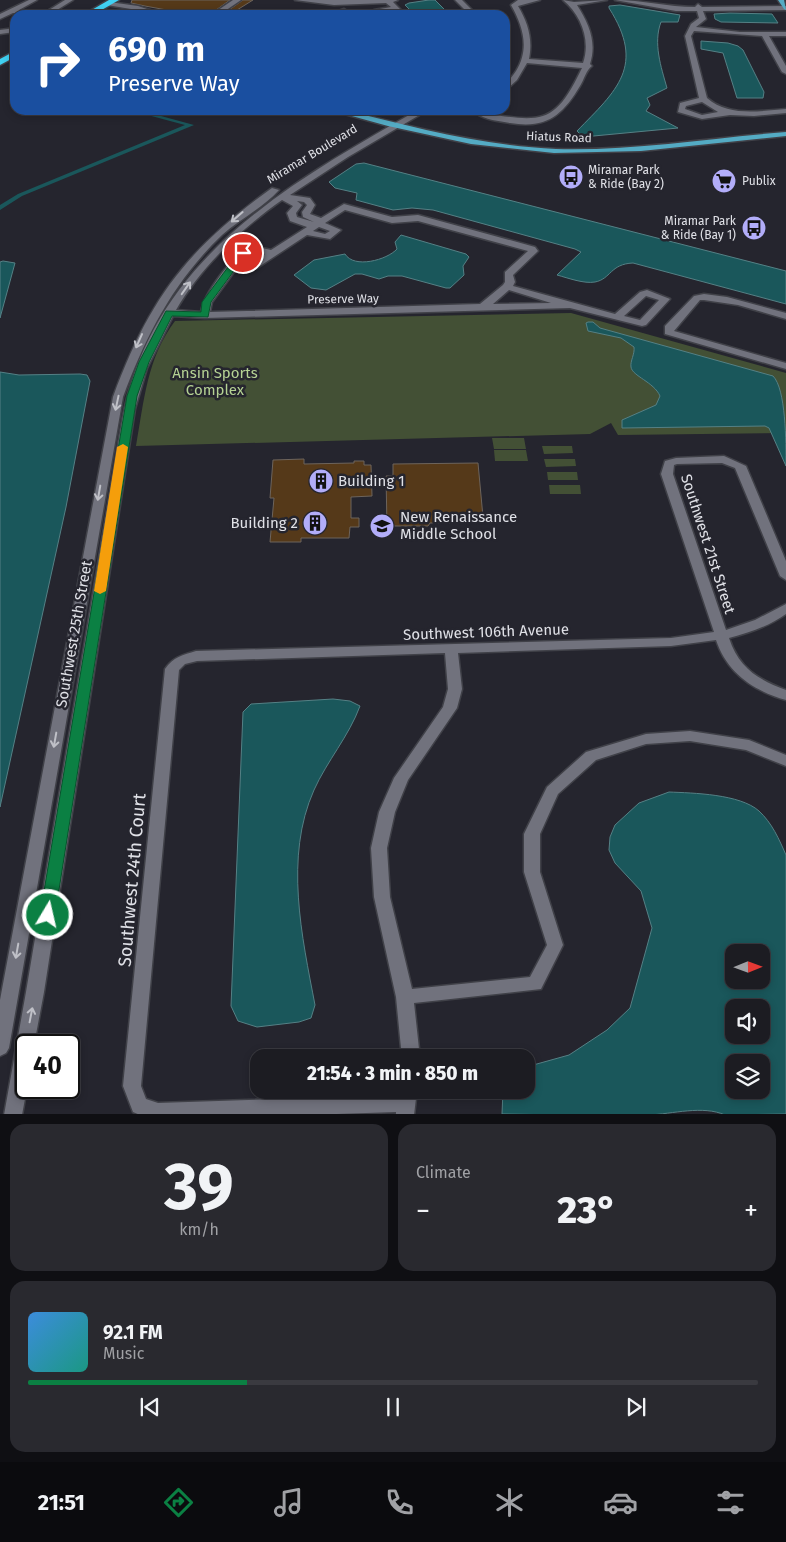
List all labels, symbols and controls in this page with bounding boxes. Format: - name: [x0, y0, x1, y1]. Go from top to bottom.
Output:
- text: 690 m: [108, 28, 205, 70]
- icon: right: [25, 30, 90, 95]
- text: Preserve Way: [108, 70, 239, 97]
- street label: Miramar Boulevard: [264, 121, 360, 187]
- street label: Hiatus Road: [526, 129, 592, 145]
- place label: Miramar Park & Ride (Bay 2): [588, 163, 664, 191]
- bus stop icon: Miramar Park & Ride (Bay 2): [558, 164, 584, 190]
- supermarket icon: Publix: [711, 168, 737, 194]
- place label: Publix: [742, 174, 776, 188]
- one-way arrow: [231, 212, 244, 223]
- place label: Miramar Park & Ride (Bay 1): [661, 214, 737, 242]
- bus stop icon: Miramar Park & Ride (Bay 1): [741, 215, 767, 241]
- pin: [222, 232, 264, 274]
- icon: arrive: [229, 239, 257, 267]
- one-way arrow: [181, 281, 191, 295]
- street label: Preserve Way: [307, 291, 379, 307]
- one-way arrow: [133, 333, 143, 348]
- park label: Ansin Sports Complex: [172, 364, 258, 399]
- one-way arrow: [112, 394, 121, 410]
- building icon: Building 1: [308, 468, 334, 494]
- place label: Building 1: [338, 472, 405, 490]
- street label: Southwest 21st Street: [677, 472, 739, 617]
- one-way arrow: [93, 485, 103, 501]
- place label: New Renaissance Middle School: [400, 508, 517, 543]
- building icon: Building 2: [302, 510, 328, 536]
- school or university icon: New Renaissance Middle School: [369, 513, 395, 539]
- place label: Building 2: [230, 514, 298, 532]
- street label: Southwest 25th Street: [52, 559, 96, 709]
- street label: Southwest 106th Avenue: [403, 620, 569, 644]
- one-way arrow: [50, 731, 60, 747]
- street label: Southwest 24th Court: [113, 792, 151, 968]
- position arrow: [21, 888, 73, 940]
- one-way arrow: [12, 943, 22, 959]
- north arrow: [725, 944, 770, 989]
- map controls: [725, 944, 770, 1099]
- button: sound: [725, 999, 770, 1044]
- one-way arrow: [27, 1007, 37, 1023]
- speed limit sign: 40: [15, 1034, 80, 1099]
- button: layers: [725, 1054, 770, 1099]
- text: 21:54 · 3 min · 850 m: [307, 1062, 478, 1085]
- text: 39: [164, 1148, 234, 1226]
- text: Climate: [416, 1163, 471, 1182]
- text: 23°: [557, 1187, 617, 1233]
- text: −: [416, 1194, 430, 1227]
- text: +: [744, 1194, 758, 1227]
- text: km/h: [179, 1220, 219, 1239]
- text: 92.1 FM: [103, 1321, 163, 1344]
- text: Music: [103, 1344, 144, 1363]
- icon: previous: [136, 1393, 164, 1421]
- icon: pause: [379, 1393, 407, 1421]
- icon: next: [622, 1393, 650, 1421]
- icon: directions: [161, 1485, 196, 1520]
- icon: music: [271, 1485, 306, 1520]
- icon: phone: [382, 1485, 417, 1520]
- icon: climate: [492, 1485, 527, 1520]
- icon: car: [603, 1485, 638, 1520]
- icon: filters: [713, 1485, 748, 1520]
- text: 21:51: [38, 1489, 85, 1516]

